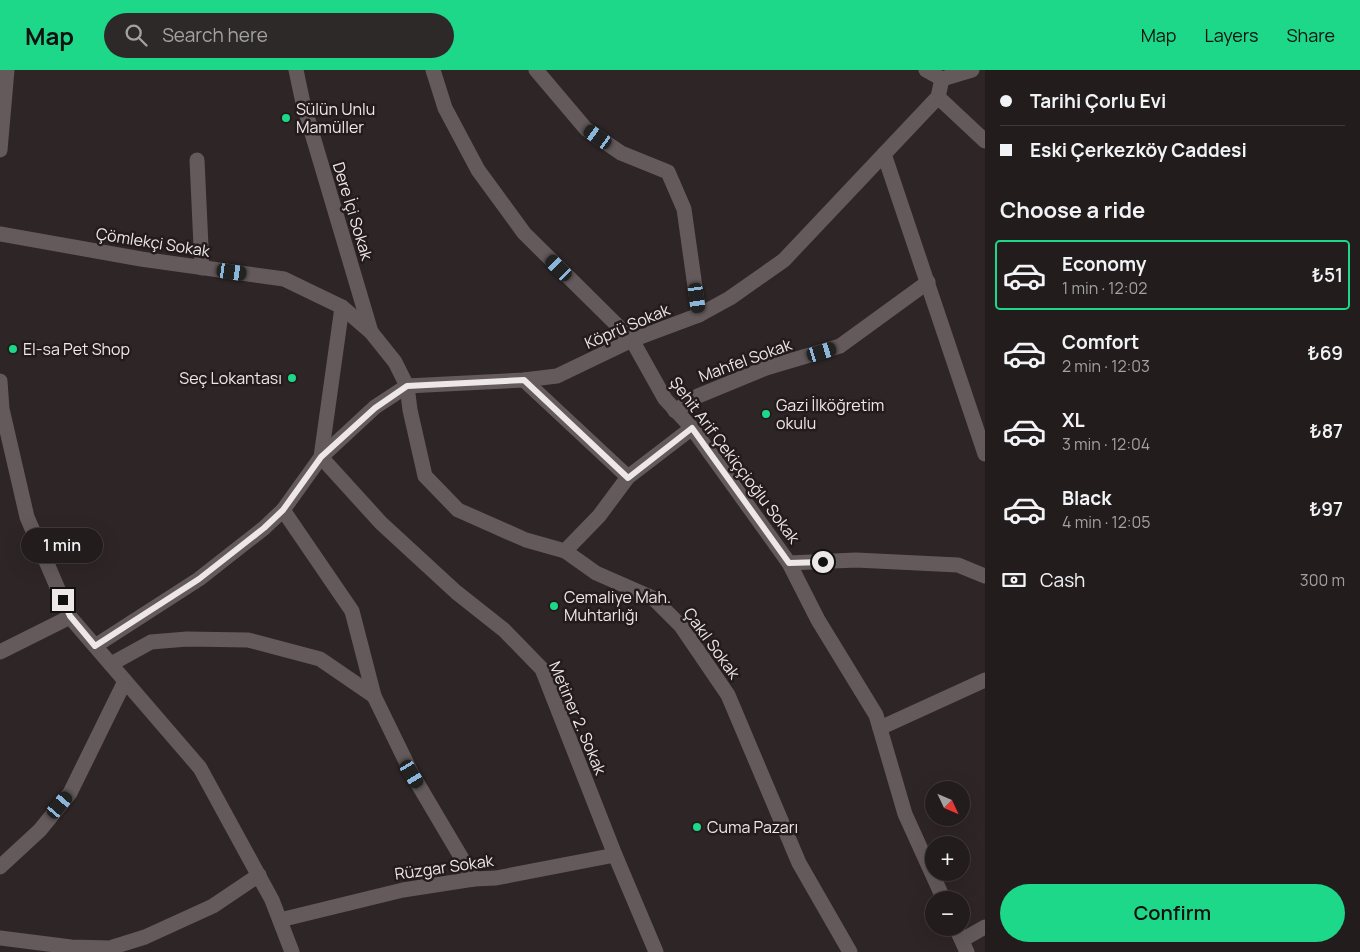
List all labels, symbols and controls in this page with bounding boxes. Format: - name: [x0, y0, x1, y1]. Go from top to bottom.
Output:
- search box: [104, 13, 454, 58]
- text: Map: [25, 19, 74, 52]
- icon: search: [122, 21, 150, 49]
- text: Search here: [162, 22, 268, 48]
- text: Map: [1141, 23, 1176, 47]
- text: Layers: [1204, 23, 1258, 47]
- text: Share: [1286, 23, 1335, 47]
- text: Tarihi Çorlu Evi: [1030, 88, 1166, 114]
- place label: Sülün Unlu Mamüller: [296, 98, 375, 138]
- marker: Sülün Unlu Mamüller: [280, 112, 292, 124]
- car: [581, 122, 614, 152]
- text: Eski Çerkezköy Caddesi: [1030, 137, 1247, 163]
- street label: Dere İçi Sokak: [328, 159, 379, 264]
- text: Choose a ride: [1000, 195, 1145, 225]
- street label: Çömlekçi Sokak: [94, 222, 213, 262]
- text: Economy: [1062, 251, 1146, 277]
- car: [543, 252, 574, 284]
- icon: car: [1002, 253, 1047, 298]
- car: [216, 262, 247, 282]
- text: ₺51: [1312, 262, 1343, 288]
- text: 1 min · 12:02: [1062, 277, 1147, 299]
- car: [687, 282, 706, 314]
- street label: Köprü Sokak: [581, 298, 674, 354]
- text: Comfort: [1062, 329, 1139, 355]
- icon: car: [1002, 331, 1047, 376]
- street label: Mahfel Sokak: [695, 333, 796, 387]
- place label: El-sa Pet Shop: [23, 338, 130, 360]
- car: [805, 340, 838, 364]
- text: ₺69: [1308, 340, 1343, 366]
- marker: El-sa Pet Shop: [7, 343, 19, 355]
- text: 2 min · 12:03: [1062, 355, 1150, 377]
- place label: Seç Lokantası: [179, 367, 282, 389]
- marker: Seç Lokantası: [286, 372, 298, 384]
- street label: Şehit Arif Çekiççioğlu Sokak: [665, 372, 806, 549]
- place label: Gazi İlköğretim okulu: [776, 394, 884, 434]
- text: XL: [1062, 407, 1085, 433]
- marker: Gazi İlköğretim okulu: [760, 408, 772, 420]
- icon: car: [1002, 409, 1047, 454]
- text: ₺87: [1309, 418, 1343, 444]
- text: 3 min · 12:04: [1062, 433, 1150, 455]
- text: Black: [1062, 485, 1111, 511]
- icon: car: [1002, 487, 1047, 532]
- text: ₺97: [1309, 496, 1343, 522]
- text: 4 min · 12:05: [1062, 511, 1151, 533]
- callout: 1 min: [22, 528, 104, 562]
- text: 1 min: [43, 534, 81, 556]
- route start: [812, 551, 834, 573]
- icon: cash: [1000, 566, 1028, 594]
- text: Cash: [1040, 567, 1085, 593]
- text: 300 m: [1300, 569, 1345, 591]
- place label: Cemaliye Mah. Muhtarlığı: [564, 586, 671, 626]
- route end: [52, 589, 74, 611]
- marker: Cemaliye Mah. Muhtarlığı: [548, 600, 560, 612]
- street label: Çakıl Sokak: [679, 603, 746, 684]
- street label: Metiner 2. Sokak: [544, 658, 612, 779]
- car: [397, 757, 426, 791]
- north arrow: [925, 781, 970, 826]
- map controls: [925, 781, 970, 936]
- car: [44, 789, 75, 821]
- place label: Cuma Pazarı: [707, 816, 798, 838]
- marker: Cuma Pazarı: [691, 821, 703, 833]
- button: +: [925, 836, 970, 881]
- street label: Rüzgar Sokak: [393, 849, 496, 885]
- button: Confirm: [1000, 884, 1345, 942]
- button: −: [925, 891, 970, 936]

